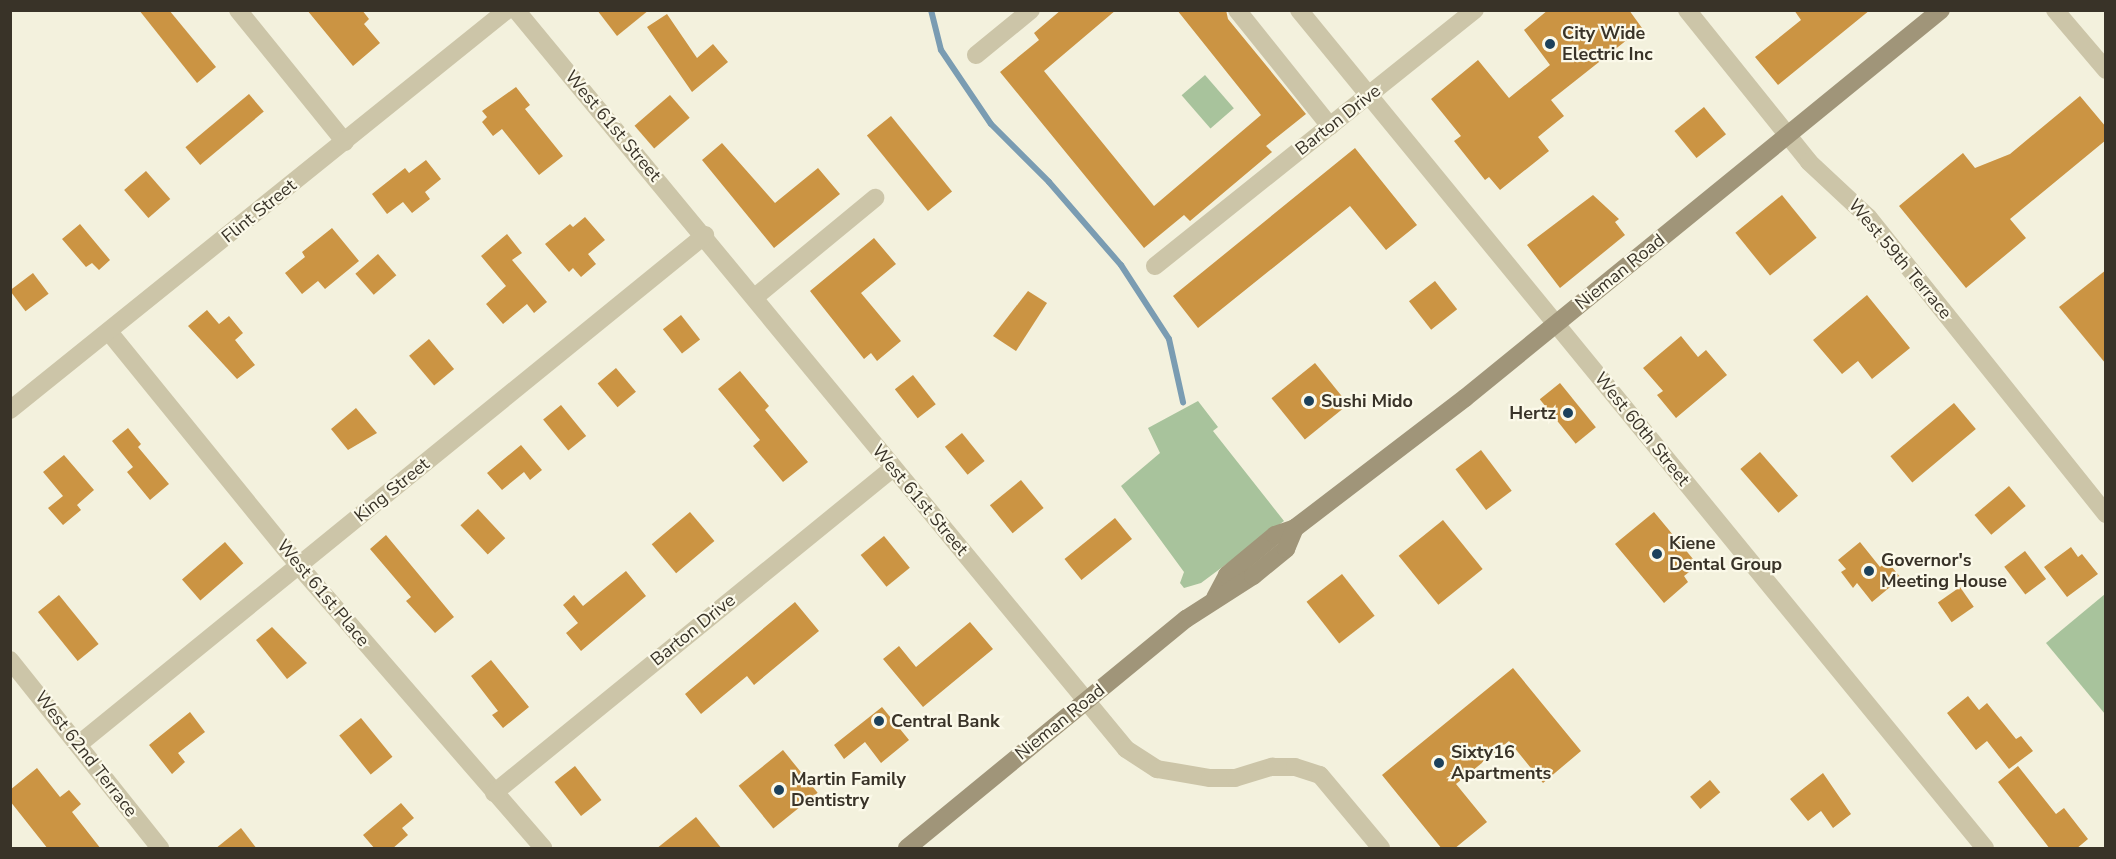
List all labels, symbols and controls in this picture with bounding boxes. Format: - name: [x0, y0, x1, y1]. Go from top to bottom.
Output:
- place label: City Wide Electric Inc: [1562, 23, 1653, 66]
- marker: City Wide Electric Inc: [1543, 37, 1557, 51]
- street label: West 61st Street: [560, 66, 666, 186]
- street label: Barton Drive: [1291, 80, 1385, 160]
- street label: Flint Street: [217, 174, 301, 248]
- street label: West 59th Terrace: [1844, 195, 1956, 323]
- street label: Nieman Road: [1571, 229, 1669, 315]
- street label: West 60th Street: [1590, 368, 1694, 490]
- place label: Sushi Mido: [1321, 390, 1413, 412]
- marker: Sushi Mido: [1302, 394, 1316, 408]
- place label: Hertz: [1509, 402, 1556, 424]
- marker: Hertz: [1561, 406, 1575, 420]
- street label: West 61st Street: [867, 440, 973, 560]
- street label: King Street: [350, 453, 434, 527]
- place label: Kiene Dental Group: [1669, 533, 1782, 576]
- street label: West 61st Place: [272, 535, 374, 651]
- marker: Kiene Dental Group: [1650, 547, 1664, 561]
- place label: Governor's Meeting House: [1881, 550, 2007, 592]
- marker: Governor's Meeting House: [1862, 564, 1876, 578]
- street label: Barton Drive: [646, 589, 740, 671]
- street label: Nieman Road: [1011, 679, 1109, 765]
- street label: West 62nd Terrace: [30, 687, 142, 821]
- place label: Central Bank: [891, 710, 1000, 732]
- marker: Central Bank: [872, 714, 886, 728]
- place label: Sixty16 Apartments: [1451, 742, 1551, 784]
- marker: Sixty16 Apartments: [1432, 756, 1446, 770]
- place label: Martin Family Dentistry: [791, 769, 906, 812]
- marker: Martin Family Dentistry: [772, 783, 786, 797]

